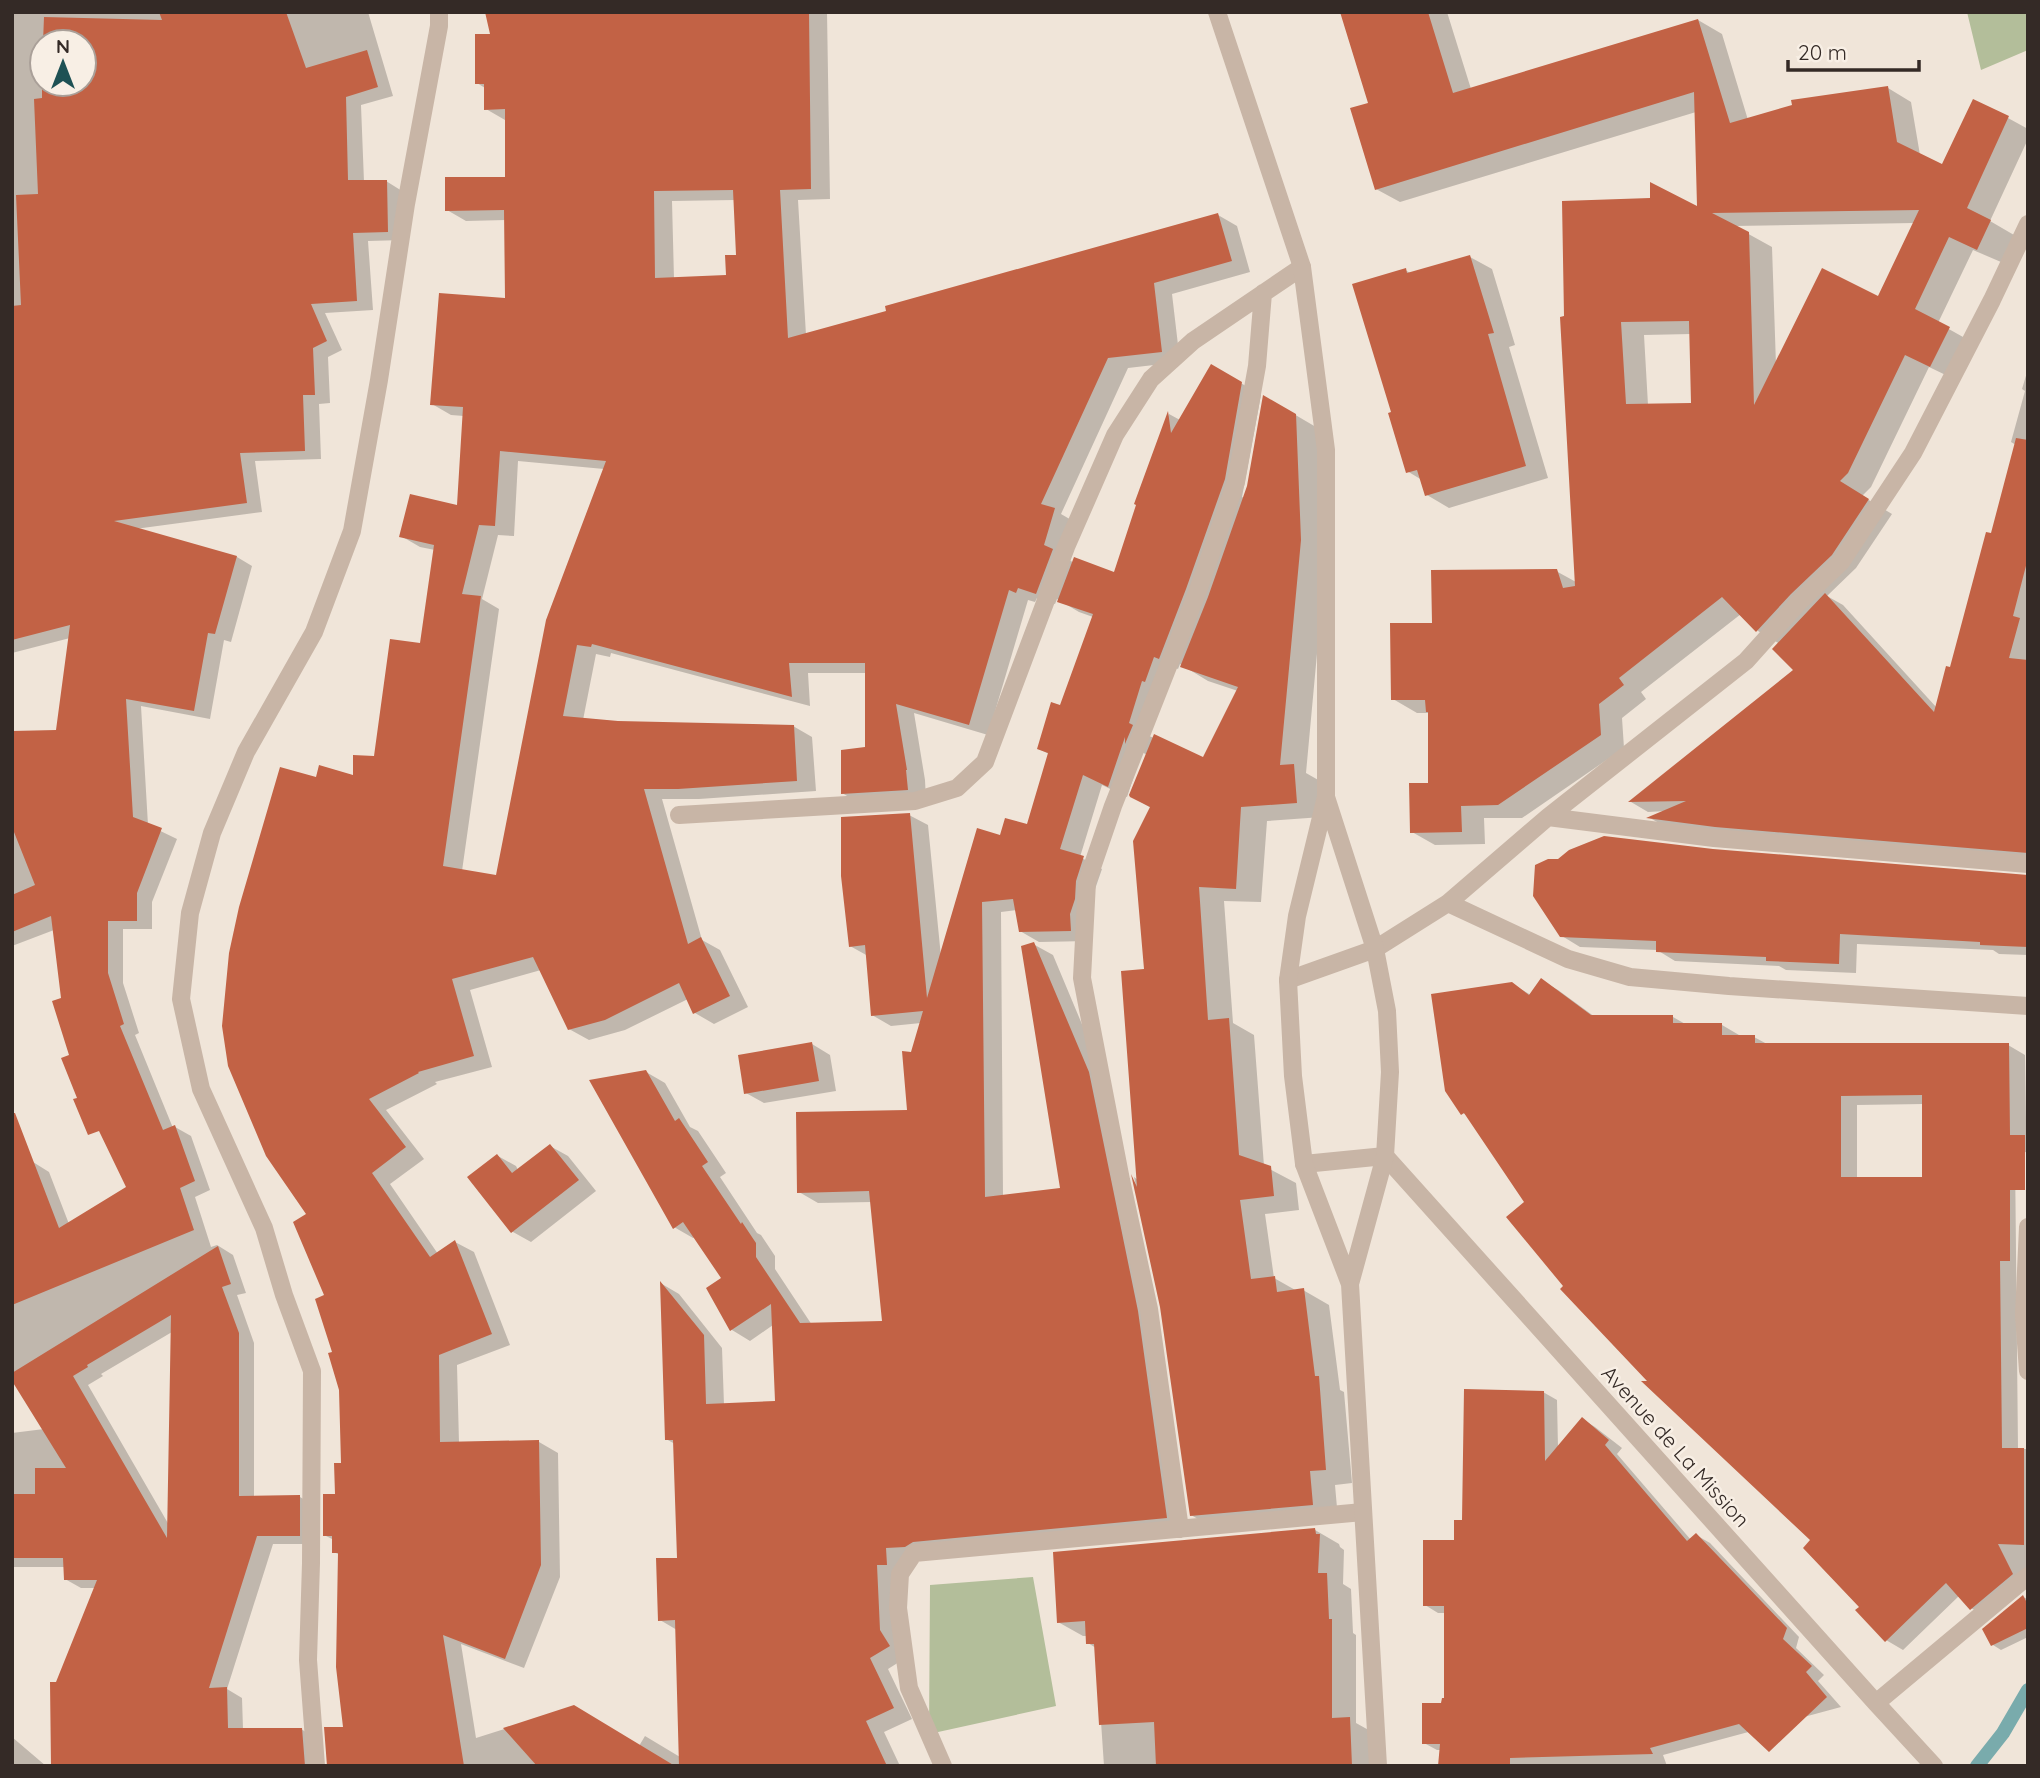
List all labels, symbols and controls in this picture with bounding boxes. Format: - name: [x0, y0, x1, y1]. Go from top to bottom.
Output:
- north arrow: [28, 28, 98, 98]
- scale bar: [1788, 28, 1919, 72]
- text: N: [56, 34, 70, 58]
- text: 20 m: [1798, 39, 1847, 65]
- street label: Avenue de La Mission: [1597, 1360, 1755, 1532]

